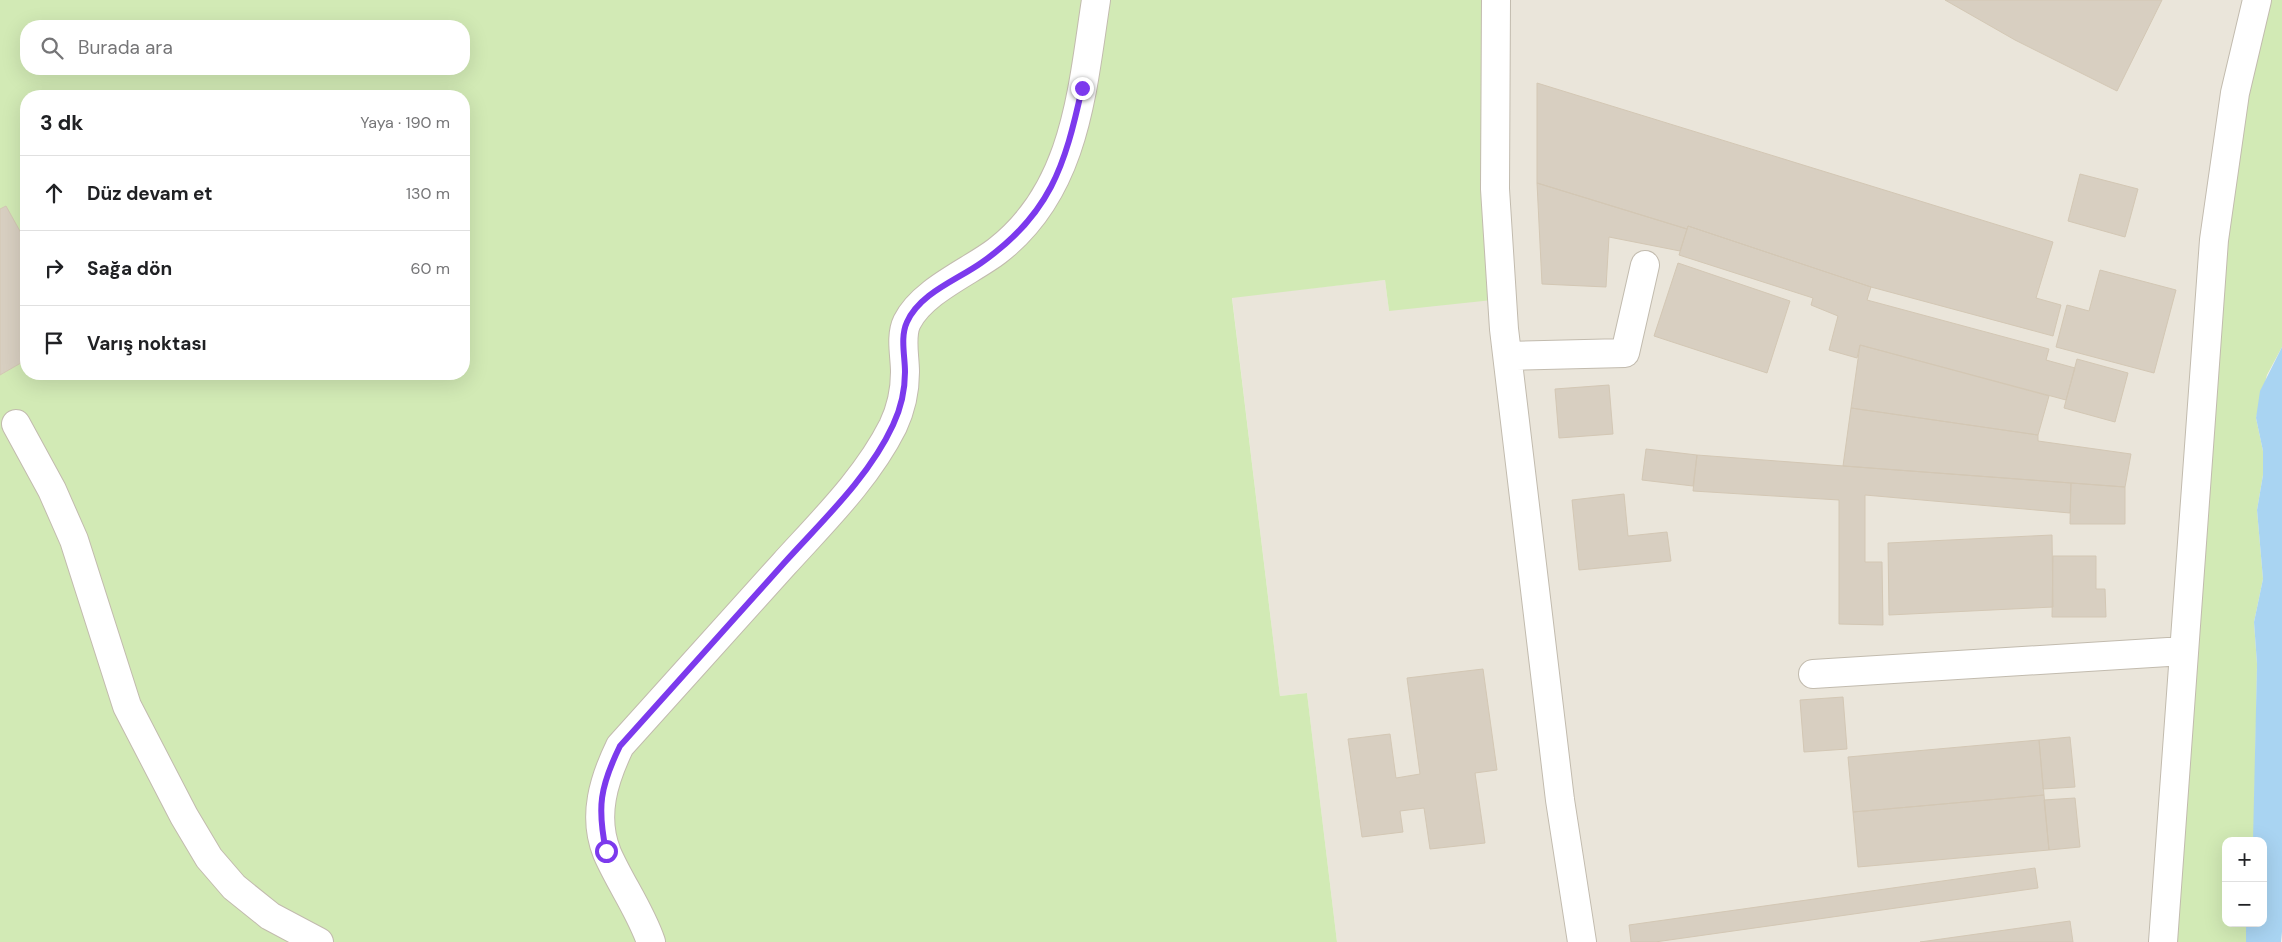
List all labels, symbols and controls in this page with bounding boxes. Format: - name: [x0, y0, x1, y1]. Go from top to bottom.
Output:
- search box: [20, 20, 470, 75]
- icon: search: [38, 34, 66, 62]
- text: Burada ara: [78, 35, 173, 60]
- route end: [1071, 77, 1094, 100]
- text: 3 dk: [40, 109, 84, 137]
- text: Yaya · 190 m: [360, 112, 450, 133]
- icon: ahead: [40, 179, 68, 207]
- text: Düz devam et: [87, 181, 213, 206]
- text: 130 m: [406, 183, 450, 204]
- icon: right: [40, 254, 68, 282]
- text: Sağa dön: [87, 256, 172, 281]
- text: 60 m: [410, 258, 450, 279]
- icon: arrive: [40, 329, 68, 357]
- text: Varış noktası: [87, 331, 207, 356]
- map controls: [2222, 837, 2267, 927]
- button: +: [2222, 837, 2267, 882]
- route start: [595, 840, 618, 863]
- button: −: [2222, 882, 2267, 927]

